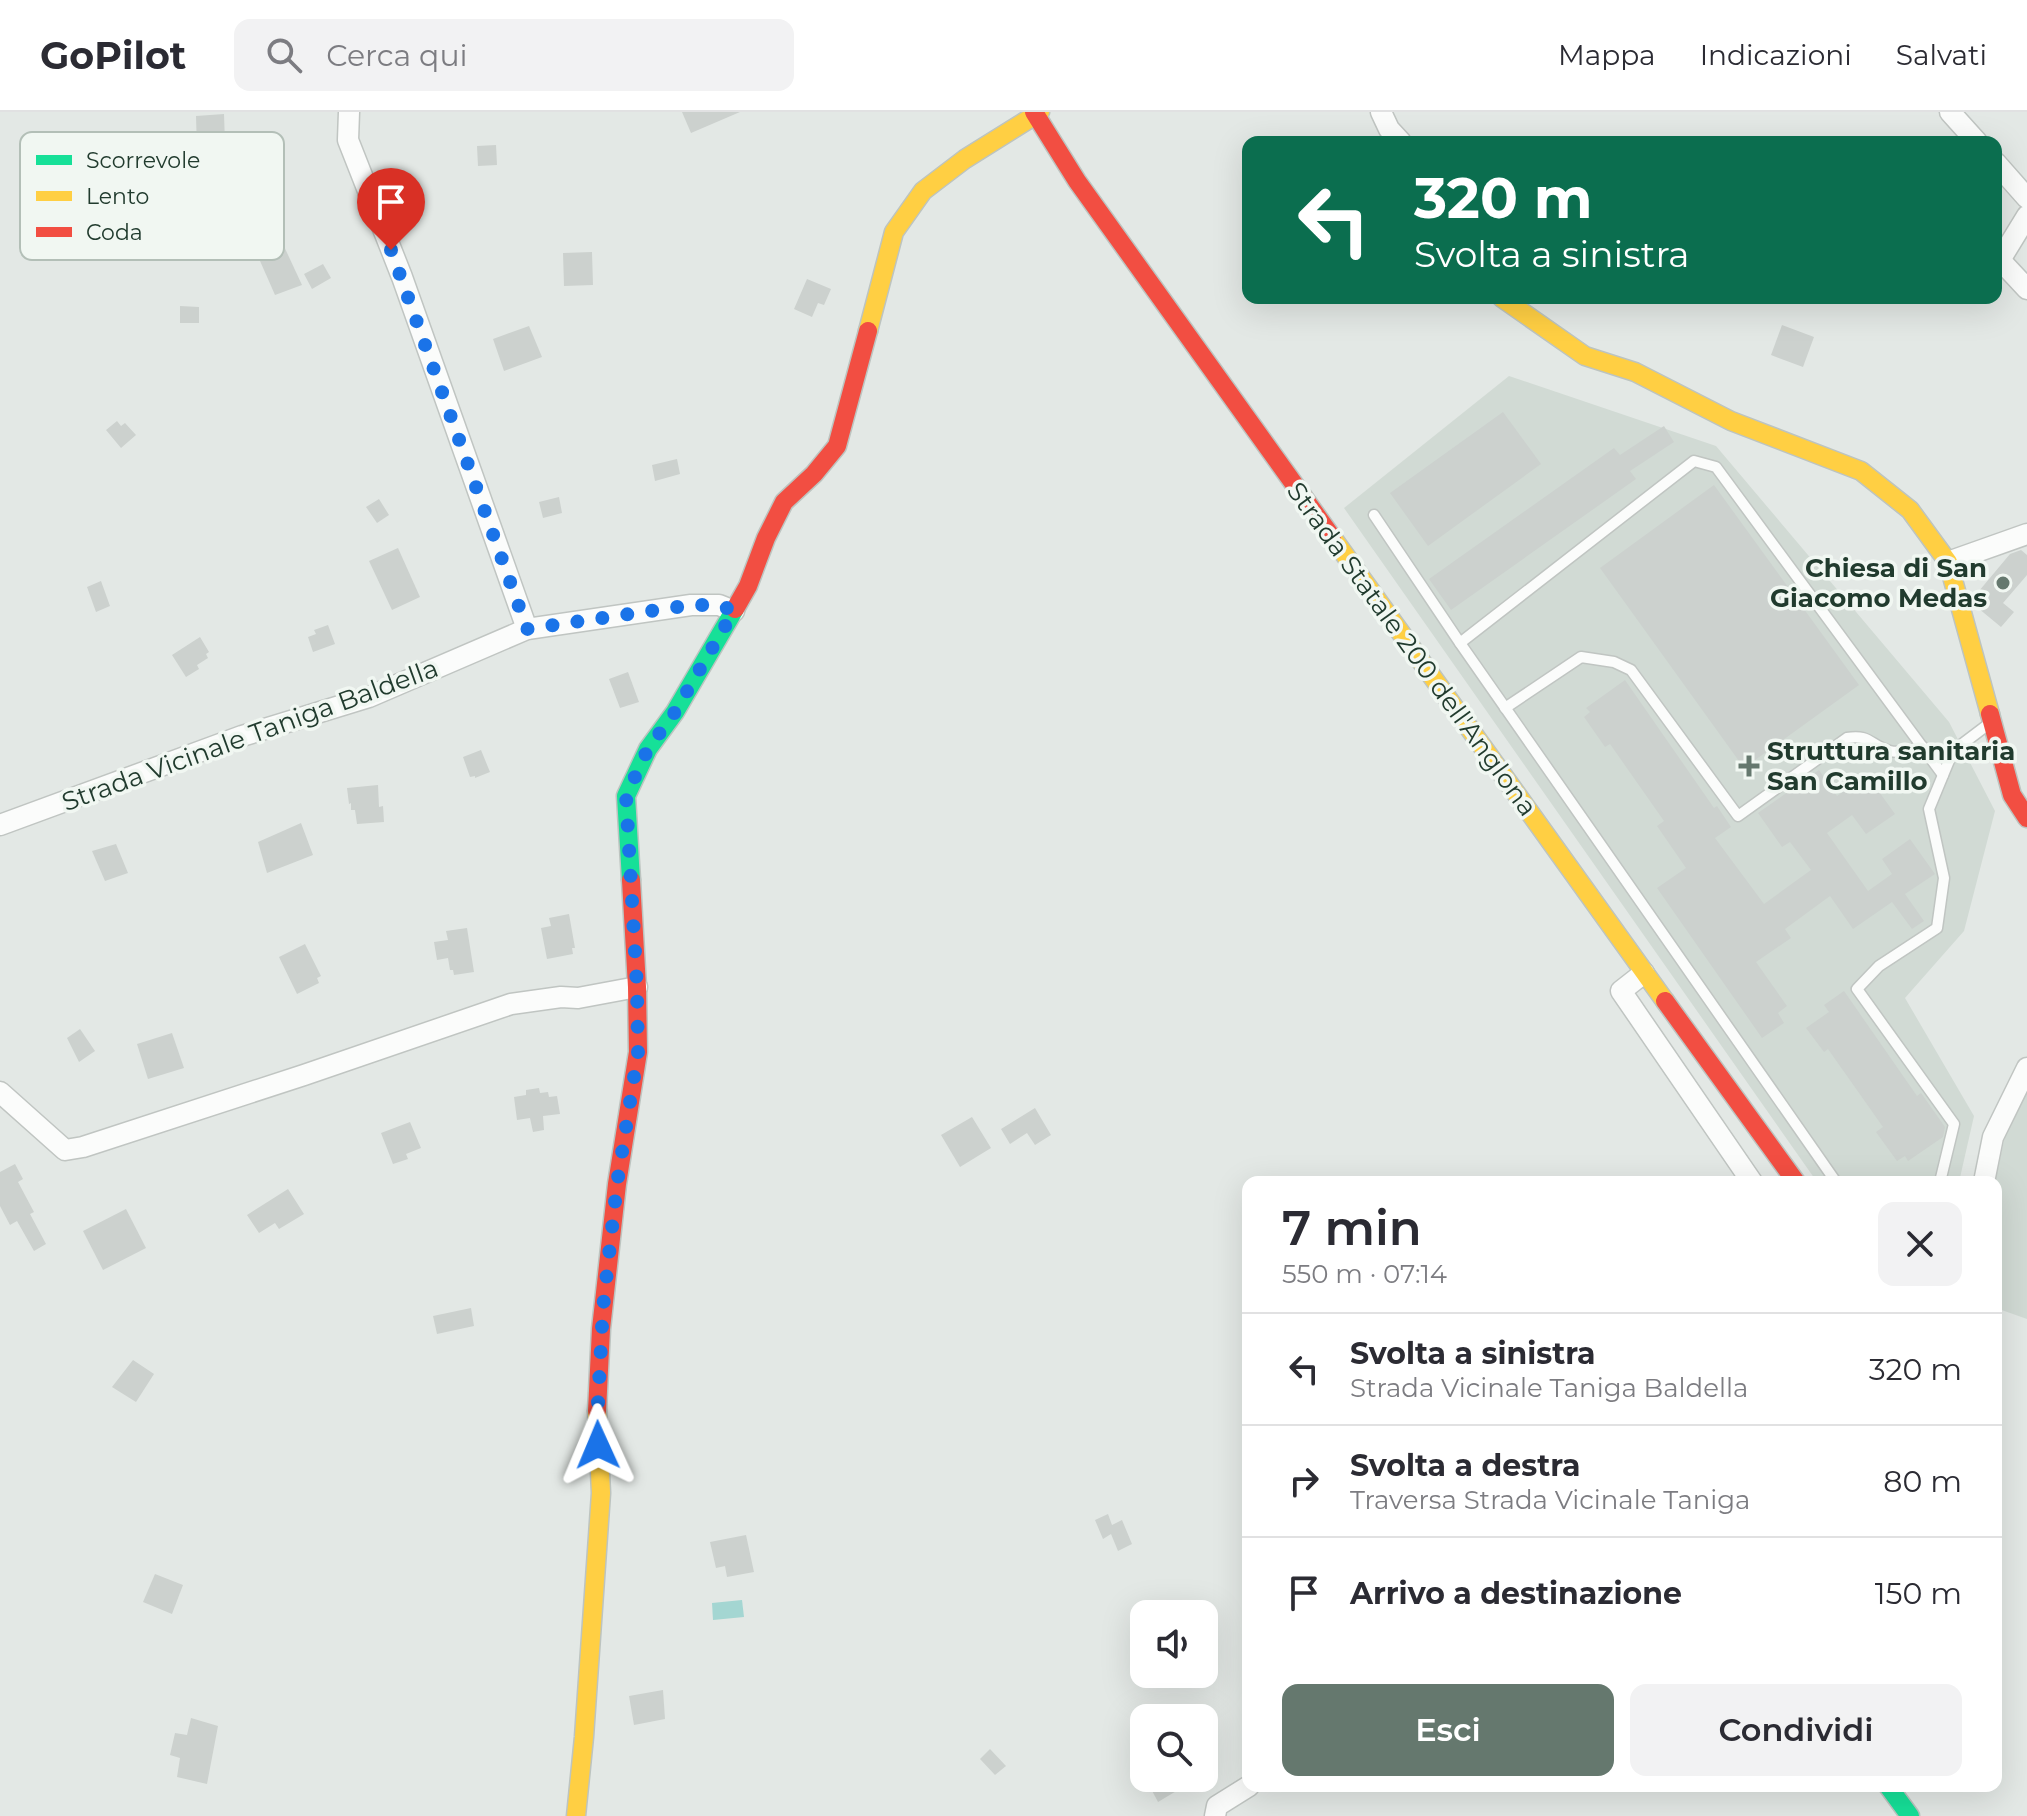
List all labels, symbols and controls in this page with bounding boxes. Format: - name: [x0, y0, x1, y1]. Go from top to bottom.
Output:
- search box: [234, 19, 794, 91]
- text: GoPilot: [40, 32, 186, 79]
- icon: search: [262, 33, 306, 77]
- text: Cerca qui: [326, 37, 468, 74]
- text: Mappa: [1558, 38, 1656, 72]
- text: Indicazioni: [1700, 38, 1852, 72]
- text: Salvati: [1896, 38, 1987, 72]
- legend: [20, 132, 284, 260]
- text: Scorrevole: [86, 147, 200, 174]
- text: 320 m: [1414, 164, 1593, 232]
- pin: [357, 168, 425, 250]
- icon: left: [1282, 168, 1386, 272]
- icon: arrive: [369, 180, 413, 224]
- text: Lento: [86, 183, 149, 210]
- text: Coda: [86, 219, 143, 246]
- text: Svolta a sinistra: [1414, 232, 1690, 276]
- street label: Strada Statale 200 dell'Anglona: [1280, 476, 1544, 822]
- place label: Chiesa di San Giacomo Medas: [1770, 552, 1987, 614]
- marker: Chiesa di San Giacomo Medas: [1994, 574, 2012, 592]
- street label: Strada Vicinale Taniga Baldella: [57, 652, 443, 818]
- place label: Struttura sanitaria San Camillo: [1767, 735, 2015, 797]
- marker: Struttura sanitaria San Camillo: [1738, 755, 1760, 777]
- text: 7 min: [1282, 1199, 1422, 1257]
- button: close: [1878, 1202, 1962, 1286]
- text: 550 m · 07:14: [1282, 1258, 1447, 1290]
- text: Svolta a sinistra: [1350, 1335, 1596, 1372]
- icon: left: [1282, 1347, 1326, 1391]
- text: 320 m: [1869, 1351, 1962, 1388]
- text: Strada Vicinale Taniga Baldella: [1350, 1372, 1748, 1404]
- position arrow: [556, 1403, 640, 1487]
- text: Svolta a destra: [1350, 1447, 1580, 1484]
- icon: right: [1282, 1459, 1326, 1503]
- text: 80 m: [1883, 1463, 1962, 1500]
- text: Traversa Strada Vicinale Taniga: [1350, 1484, 1750, 1516]
- icon: arrive: [1282, 1571, 1326, 1615]
- text: Arrivo a destinazione: [1350, 1575, 1682, 1612]
- text: 150 m: [1875, 1575, 1962, 1612]
- map controls: [1130, 1600, 1218, 1792]
- button: sound: [1130, 1600, 1218, 1688]
- button: Esci: [1282, 1684, 1614, 1776]
- button: Condividi: [1630, 1684, 1962, 1776]
- button: search: [1130, 1704, 1218, 1792]

